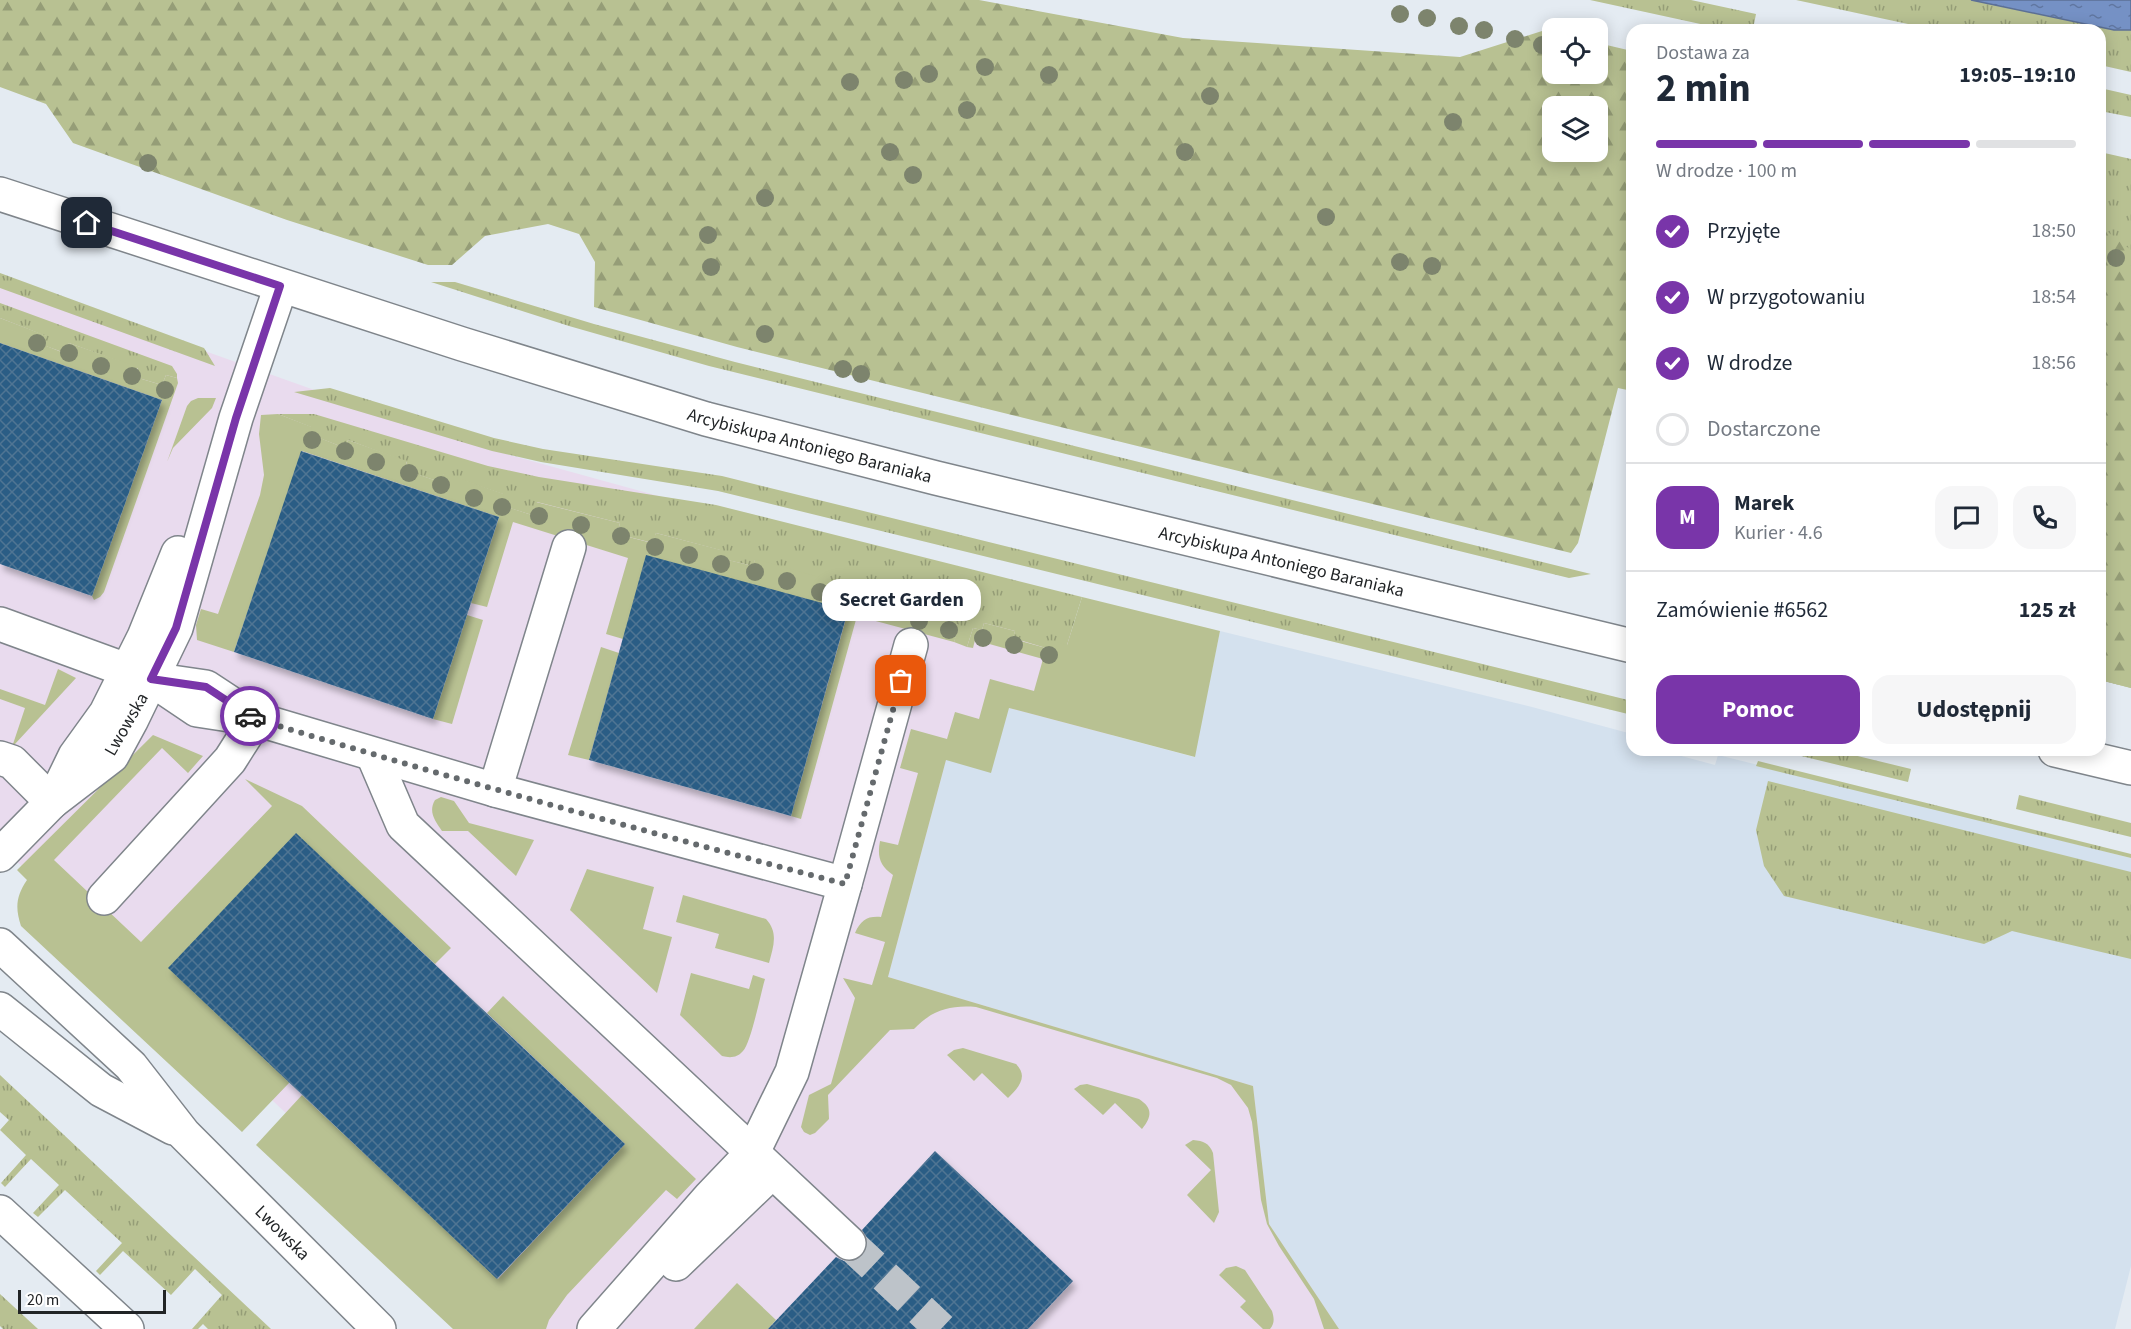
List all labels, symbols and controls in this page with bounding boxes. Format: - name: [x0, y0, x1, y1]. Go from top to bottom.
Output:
- map controls: [1542, 18, 1608, 162]
- button: locate: [1542, 18, 1608, 84]
- text: Dostawa za: [1656, 39, 1750, 67]
- text: 19:05–19:10: [1959, 59, 2076, 91]
- text: 2 min: [1656, 61, 1751, 117]
- button: layers: [1542, 96, 1608, 162]
- text: W drodze · 100 m: [1656, 157, 1797, 185]
- pin: [61, 197, 112, 248]
- icon: home: [70, 206, 103, 239]
- icon: check: [1656, 215, 1689, 248]
- text: Przyjęte: [1707, 215, 1781, 247]
- text: 18:50: [2031, 217, 2076, 245]
- icon: check: [1656, 281, 1689, 314]
- text: W przygotowaniu: [1707, 281, 1865, 313]
- text: 18:54: [2031, 283, 2076, 311]
- icon: check: [1656, 347, 1689, 380]
- text: W drodze: [1707, 347, 1793, 379]
- text: 18:56: [2031, 349, 2076, 377]
- street label: Arcybiskupa Antoniego Baraniaka: [684, 402, 935, 489]
- text: Dostarczone: [1707, 413, 1821, 445]
- button: chat: [1935, 486, 1998, 549]
- button: phone: [2013, 486, 2076, 549]
- text: Marek: [1734, 487, 1794, 519]
- text: M: [1679, 501, 1696, 533]
- text: Kurier · 4.6: [1734, 519, 1823, 547]
- street label: Arcybiskupa Antoniego Baraniaka: [1156, 520, 1407, 604]
- callout: Secret Garden: [822, 579, 980, 621]
- text: Secret Garden: [839, 586, 964, 614]
- text: Zamówienie #6562: [1656, 594, 1828, 626]
- text: 125 zł: [2019, 594, 2076, 626]
- pin: [875, 655, 926, 706]
- icon: bag: [884, 664, 917, 697]
- button: Pomoc: [1656, 675, 1860, 744]
- button: Udostępnij: [1872, 675, 2076, 744]
- courier: [220, 686, 280, 746]
- street label: Lwowska: [98, 688, 155, 760]
- icon: car: [234, 700, 267, 733]
- street label: Lwowska: [249, 1200, 316, 1266]
- scale bar: [18, 1287, 166, 1314]
- text: 20 m: [27, 1289, 59, 1311]

